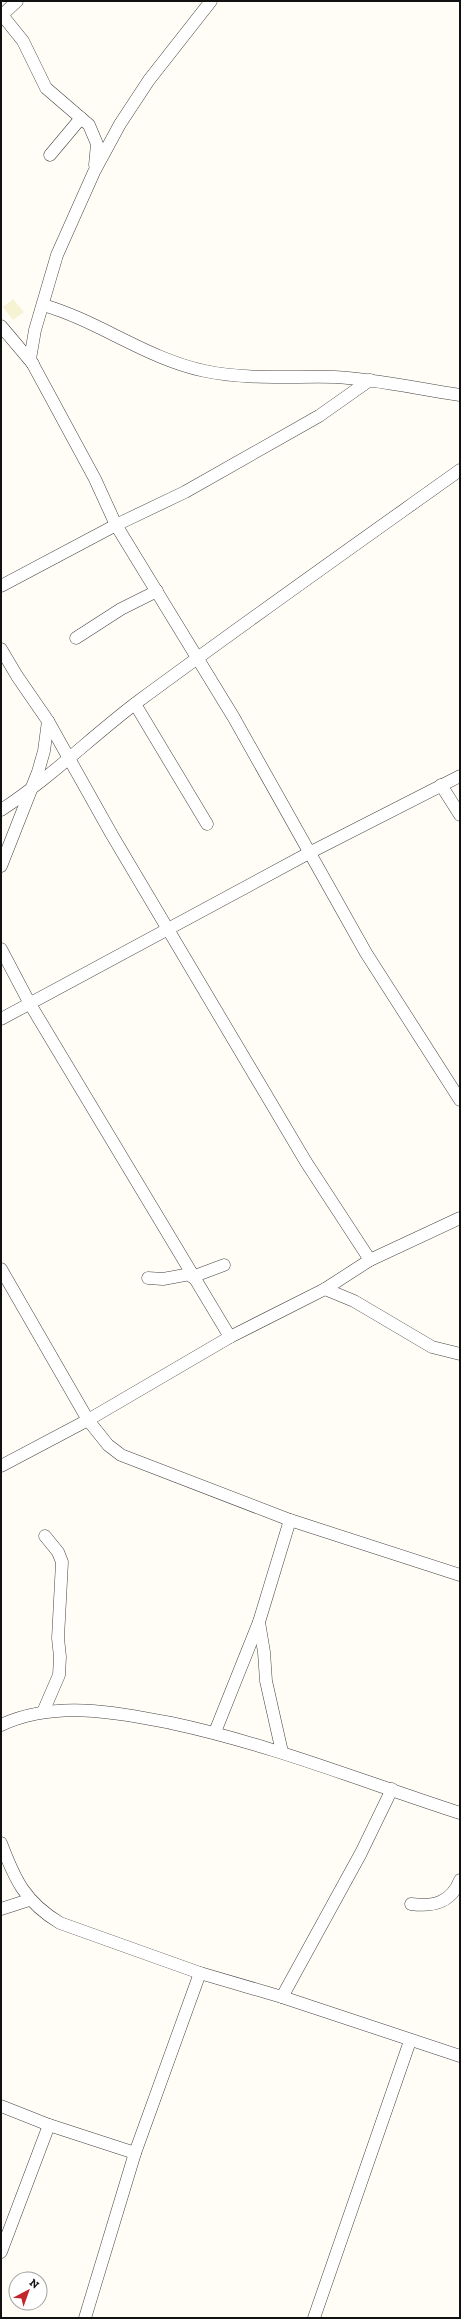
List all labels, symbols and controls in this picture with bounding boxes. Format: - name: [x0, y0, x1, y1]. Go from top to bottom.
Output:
- north arrow: [8, 2271, 48, 2311]
- text: N: [27, 2276, 42, 2292]

